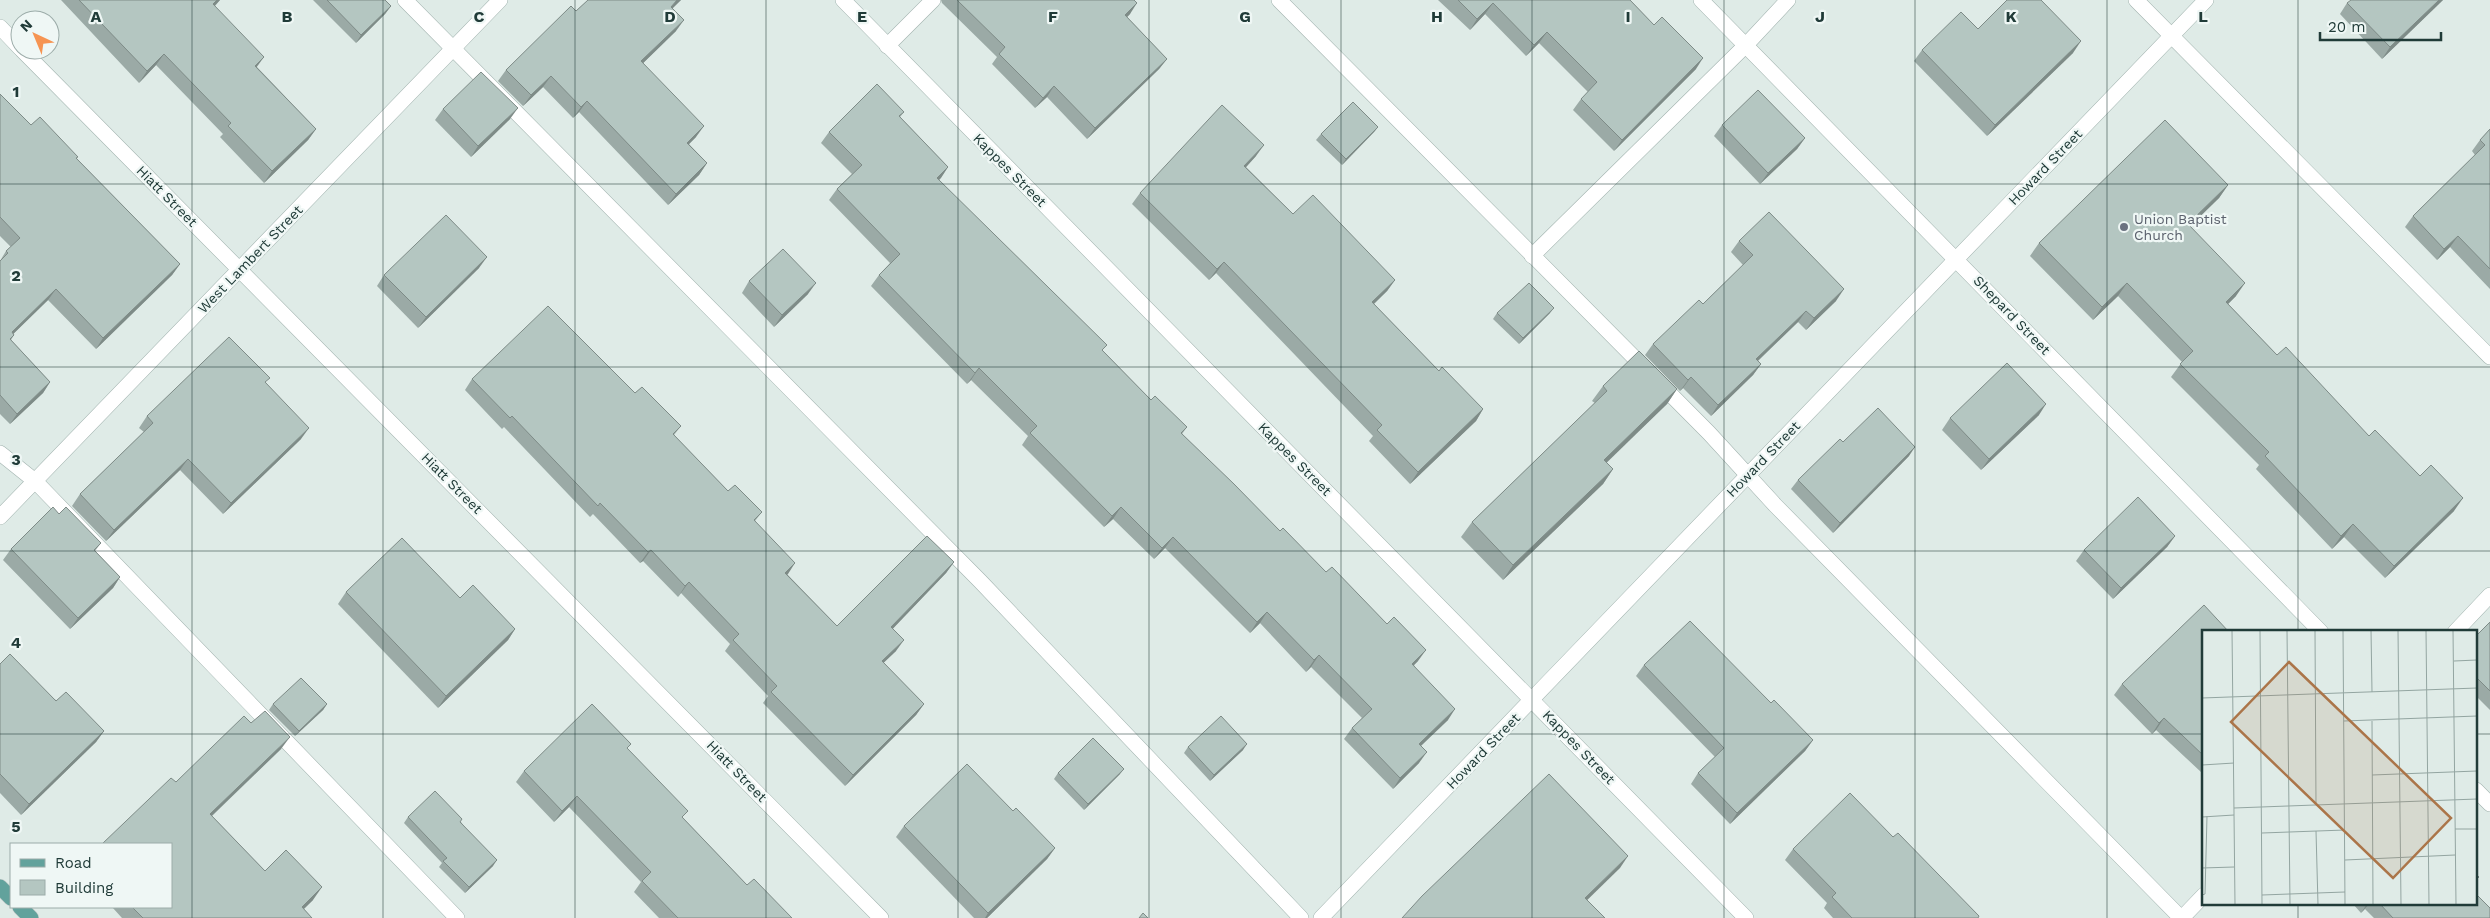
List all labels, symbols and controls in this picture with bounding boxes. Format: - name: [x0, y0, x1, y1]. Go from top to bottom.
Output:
- text: A: [91, 7, 102, 26]
- text: B: [282, 7, 293, 26]
- text: C: [474, 7, 485, 26]
- text: D: [664, 7, 676, 26]
- text: E: [857, 7, 867, 26]
- text: F: [1048, 7, 1058, 26]
- text: G: [1239, 7, 1251, 26]
- text: H: [1431, 7, 1443, 26]
- text: I: [1625, 7, 1631, 26]
- text: J: [1815, 7, 1825, 26]
- text: K: [2005, 7, 2017, 26]
- text: L: [2198, 7, 2208, 26]
- north arrow: [10, 10, 60, 60]
- scale bar: [2320, 10, 2441, 42]
- text: N: [17, 16, 35, 35]
- text: 20 m: [2328, 18, 2366, 36]
- text: 1: [13, 82, 19, 101]
- street label: Howard Street: [2005, 126, 2085, 208]
- street label: Kappes Street: [970, 130, 1050, 210]
- street label: Hiatt Street: [133, 162, 201, 230]
- street label: West Lambert Street: [194, 202, 306, 316]
- place label: Union Baptist Church: [2134, 211, 2227, 243]
- marker: Union Baptist Church: [2118, 221, 2130, 233]
- text: 2: [11, 266, 21, 285]
- street label: Shepard Street: [1970, 272, 2054, 358]
- street label: Howard Street: [1723, 418, 1803, 500]
- street label: Kappes Street: [1255, 419, 1335, 499]
- street label: Hiatt Street: [418, 449, 486, 517]
- text: 3: [11, 450, 21, 469]
- inset map: [2202, 630, 2478, 906]
- text: 4: [11, 633, 21, 652]
- street label: Kappes Street: [1540, 707, 1618, 787]
- street label: Howard Street: [1443, 710, 1523, 792]
- street label: Hiatt Street: [704, 737, 770, 805]
- text: 5: [11, 817, 21, 836]
- legend: [10, 843, 172, 908]
- text: Road: [55, 854, 92, 872]
- text: Building: [55, 879, 113, 897]

